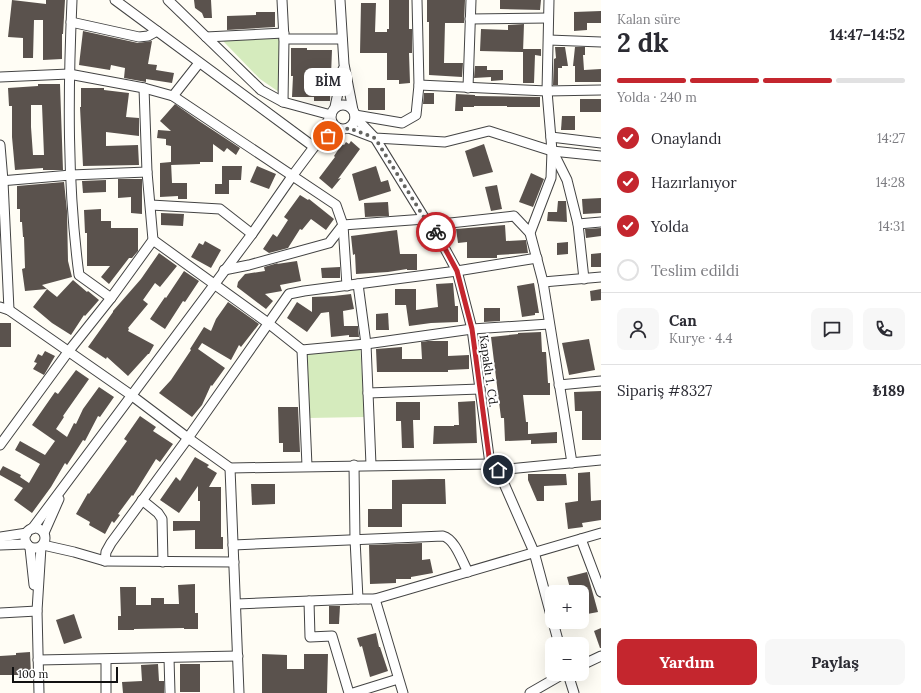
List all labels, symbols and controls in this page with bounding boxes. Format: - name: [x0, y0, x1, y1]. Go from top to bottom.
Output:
- text: Kalan süre: [617, 11, 681, 28]
- text: 14:47–14:52: [829, 25, 905, 44]
- text: 2 dk: [617, 26, 669, 59]
- callout: BİM: [304, 68, 352, 96]
- text: BİM: [315, 73, 341, 90]
- text: Yolda · 240 m: [617, 89, 697, 106]
- pin: [311, 119, 345, 153]
- icon: bag: [317, 125, 339, 147]
- icon: check: [617, 127, 639, 149]
- text: Onaylandı: [651, 129, 722, 148]
- text: 14:27: [877, 130, 905, 147]
- icon: check: [617, 171, 639, 193]
- text: Hazırlanıyor: [651, 173, 737, 192]
- text: 14:28: [876, 174, 905, 191]
- courier: [416, 212, 456, 252]
- icon: check: [617, 215, 639, 237]
- text: Yolda: [651, 217, 689, 236]
- text: 14:31: [878, 218, 905, 235]
- icon: bike: [425, 221, 447, 243]
- text: Teslim edildi: [651, 261, 739, 280]
- button: person: [617, 308, 659, 350]
- button: chat: [811, 308, 853, 350]
- button: phone: [863, 308, 905, 350]
- text: Can: [669, 311, 697, 330]
- text: Kurye · 4.4: [669, 330, 733, 347]
- street label: Kapaklı 1. Cd.: [476, 334, 502, 408]
- text: Sipariş #8327: [617, 381, 712, 400]
- text: ₺189: [873, 381, 905, 400]
- pin: [481, 453, 515, 487]
- icon: home: [487, 459, 509, 481]
- map controls: [545, 585, 589, 681]
- button: +: [545, 585, 589, 629]
- button: −: [545, 637, 589, 681]
- button: Yardım: [617, 639, 757, 685]
- button: Paylaş: [765, 639, 905, 685]
- scale bar: [12, 665, 118, 684]
- text: 100 m: [18, 667, 48, 681]

